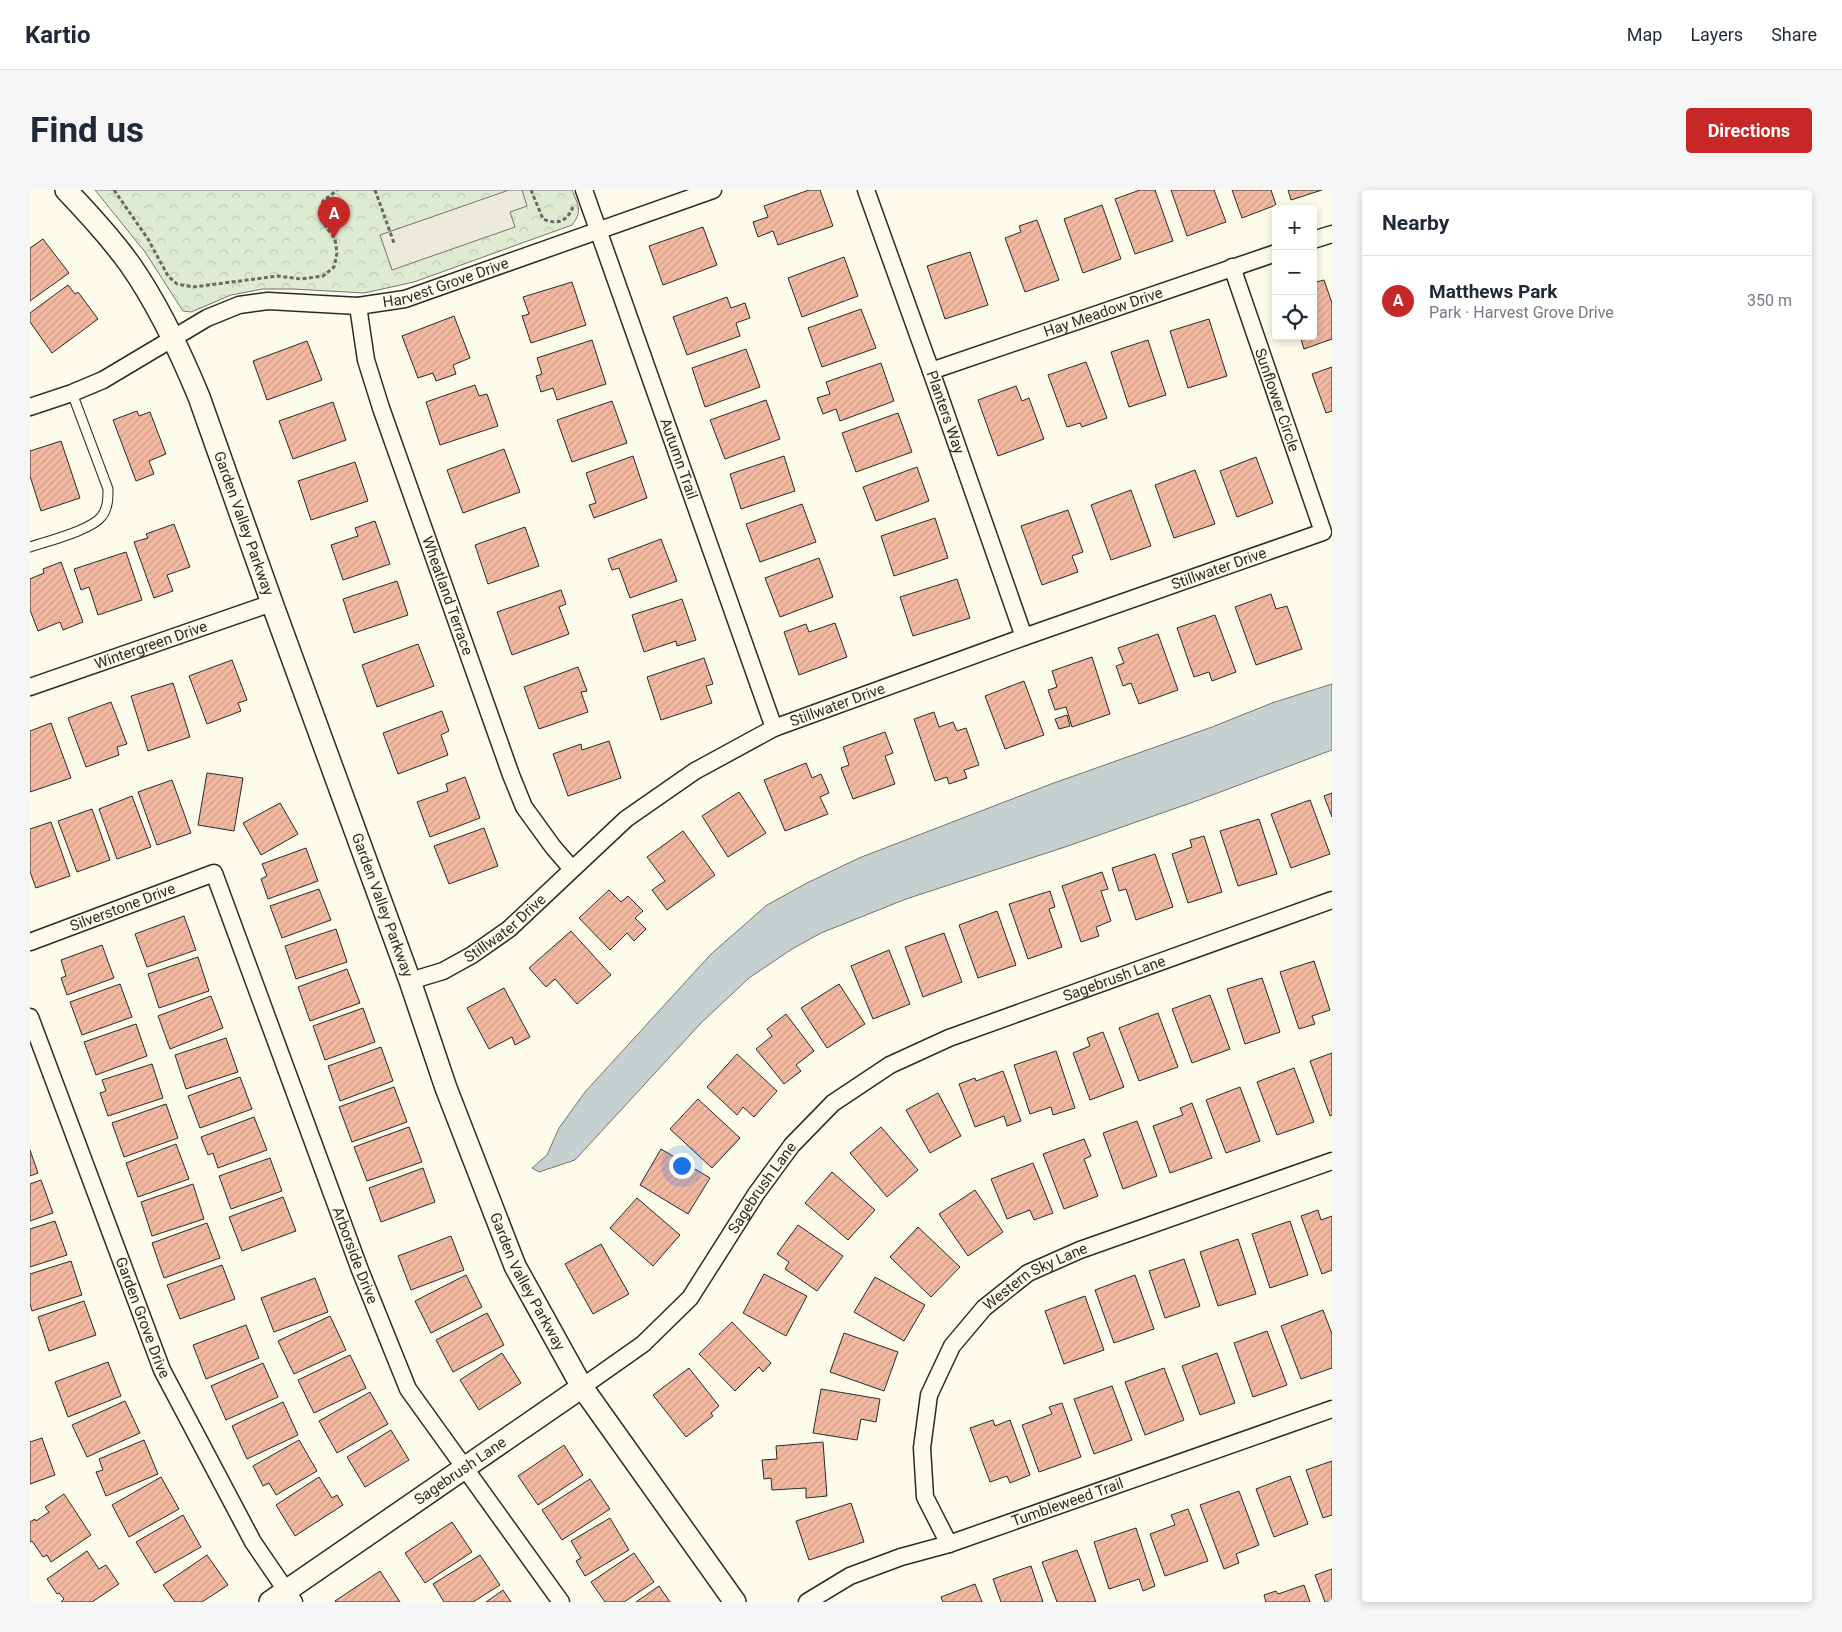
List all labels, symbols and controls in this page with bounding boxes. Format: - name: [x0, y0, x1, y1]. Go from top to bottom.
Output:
- text: Kartio: [25, 21, 91, 49]
- text: Map: [1627, 24, 1662, 45]
- text: Layers: [1690, 24, 1743, 45]
- text: Share: [1771, 24, 1817, 45]
- button: Directions: [1686, 108, 1812, 153]
- text: Find us: [30, 110, 144, 151]
- pin: A: [318, 197, 350, 238]
- map controls: [1272, 205, 1317, 340]
- button: +: [1272, 205, 1317, 250]
- text: Nearby: [1382, 211, 1449, 235]
- button: −: [1272, 250, 1317, 295]
- street label: Harvest Grove Drive: [382, 254, 511, 311]
- text: Matthews Park: [1429, 280, 1557, 303]
- street label: Hay Meadow Drive: [1041, 283, 1165, 341]
- text: A: [1393, 291, 1403, 310]
- text: 350 m: [1747, 291, 1792, 310]
- button: locate: [1272, 295, 1317, 340]
- text: Park · Harvest Grove Drive: [1429, 303, 1614, 322]
- street label: Sunflower Circle: [1251, 346, 1303, 454]
- street label: Planters Way: [923, 368, 968, 456]
- street label: Autumn Trail: [656, 416, 702, 502]
- street label: Garden Valley Parkway: [210, 449, 278, 598]
- street label: Wheatland Terrace: [418, 534, 477, 658]
- street label: Stillwater Drive: [1169, 544, 1269, 594]
- street label: Wintergreen Drive: [92, 617, 210, 673]
- street label: Stillwater Drive: [788, 679, 887, 730]
- street label: Garden Valley Parkway: [348, 831, 417, 979]
- street label: Silverstone Drive: [67, 879, 178, 935]
- street label: Stillwater Drive: [461, 890, 549, 966]
- street label: Sagebrush Lane: [1060, 952, 1168, 1005]
- street label: Sagebrush Lane: [724, 1139, 800, 1237]
- your location: [669, 1153, 695, 1179]
- street label: Arborside Drive: [329, 1204, 382, 1306]
- street label: Garden Valley Parkway: [486, 1210, 569, 1354]
- street label: Western Sky Lane: [980, 1239, 1090, 1314]
- street label: Garden Grove Drive: [112, 1255, 174, 1381]
- street label: Sagebrush Lane: [411, 1433, 510, 1509]
- street label: Tumbleweed Trail: [1009, 1474, 1126, 1530]

